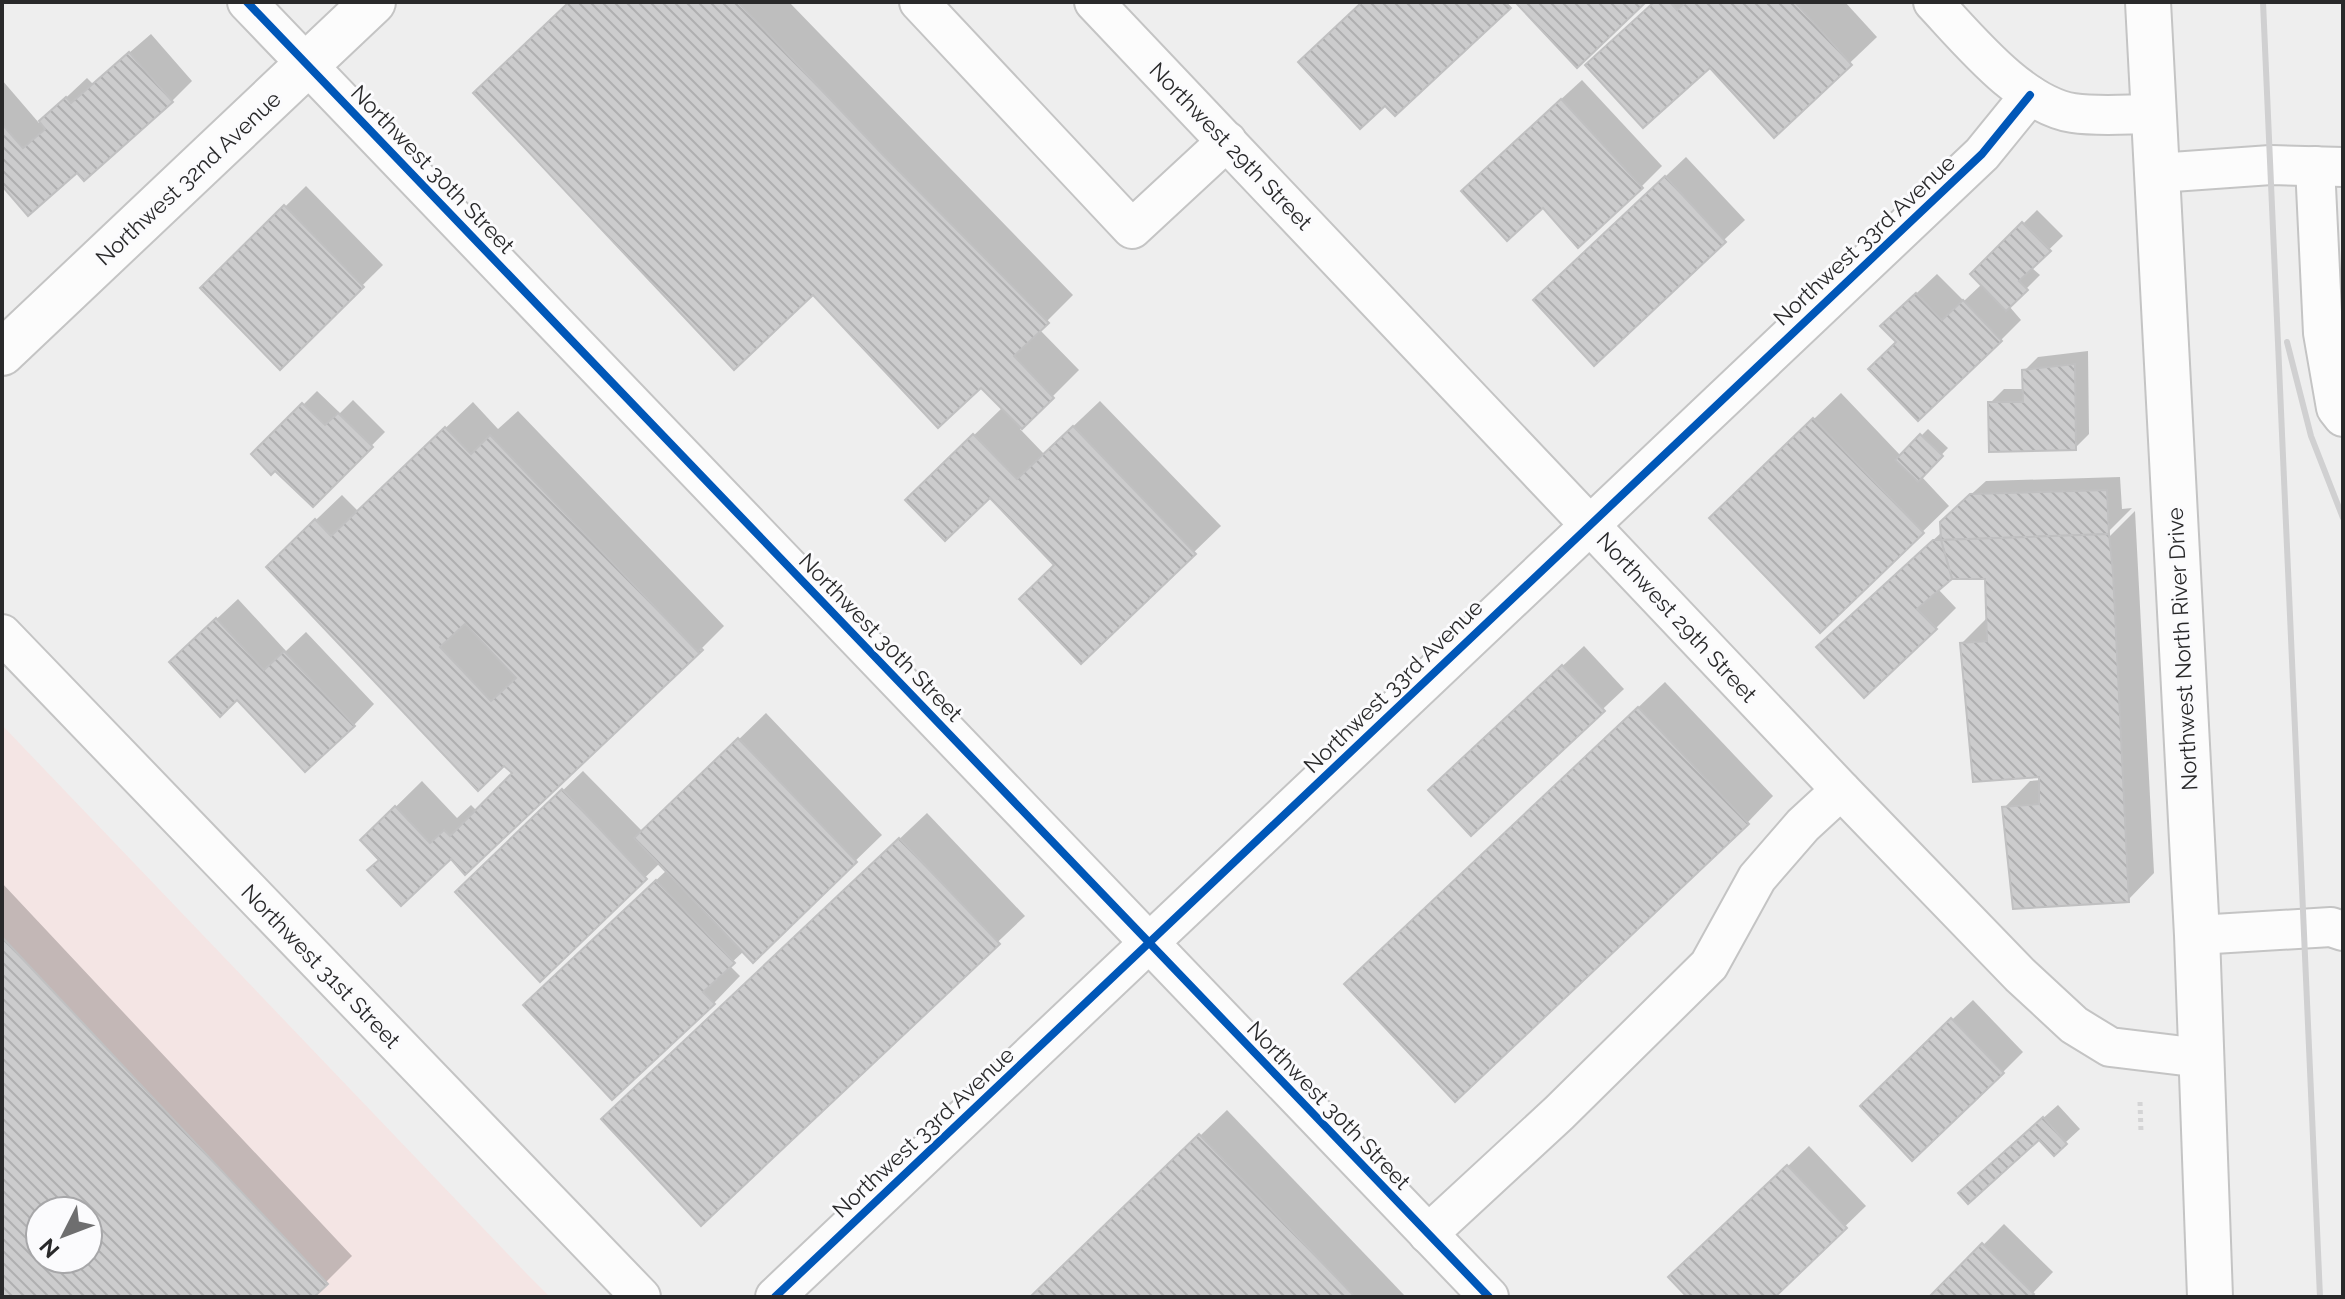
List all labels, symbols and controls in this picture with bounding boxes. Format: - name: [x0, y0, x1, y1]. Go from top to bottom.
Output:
- street label: Northwest 29th Street: [1144, 57, 1318, 236]
- street label: Northwest 30th Street: [346, 80, 520, 259]
- street label: Northwest 32nd Avenue: [90, 85, 286, 271]
- street label: Northwest 33rd Avenue: [1768, 149, 1960, 331]
- street label: Northwest North River Drive: [2162, 507, 2202, 791]
- street label: Northwest 29th Street: [1592, 527, 1763, 708]
- street label: Northwest 30th Street: [794, 548, 968, 727]
- street label: Northwest 33rd Avenue: [1298, 594, 1488, 778]
- street label: Northwest 31st Street: [236, 879, 406, 1054]
- street label: Northwest 30th Street: [1242, 1016, 1416, 1195]
- street label: Northwest 33rd Avenue: [827, 1041, 1019, 1223]
- north arrow: [24, 1195, 104, 1275]
- text: N: [34, 1233, 64, 1263]

